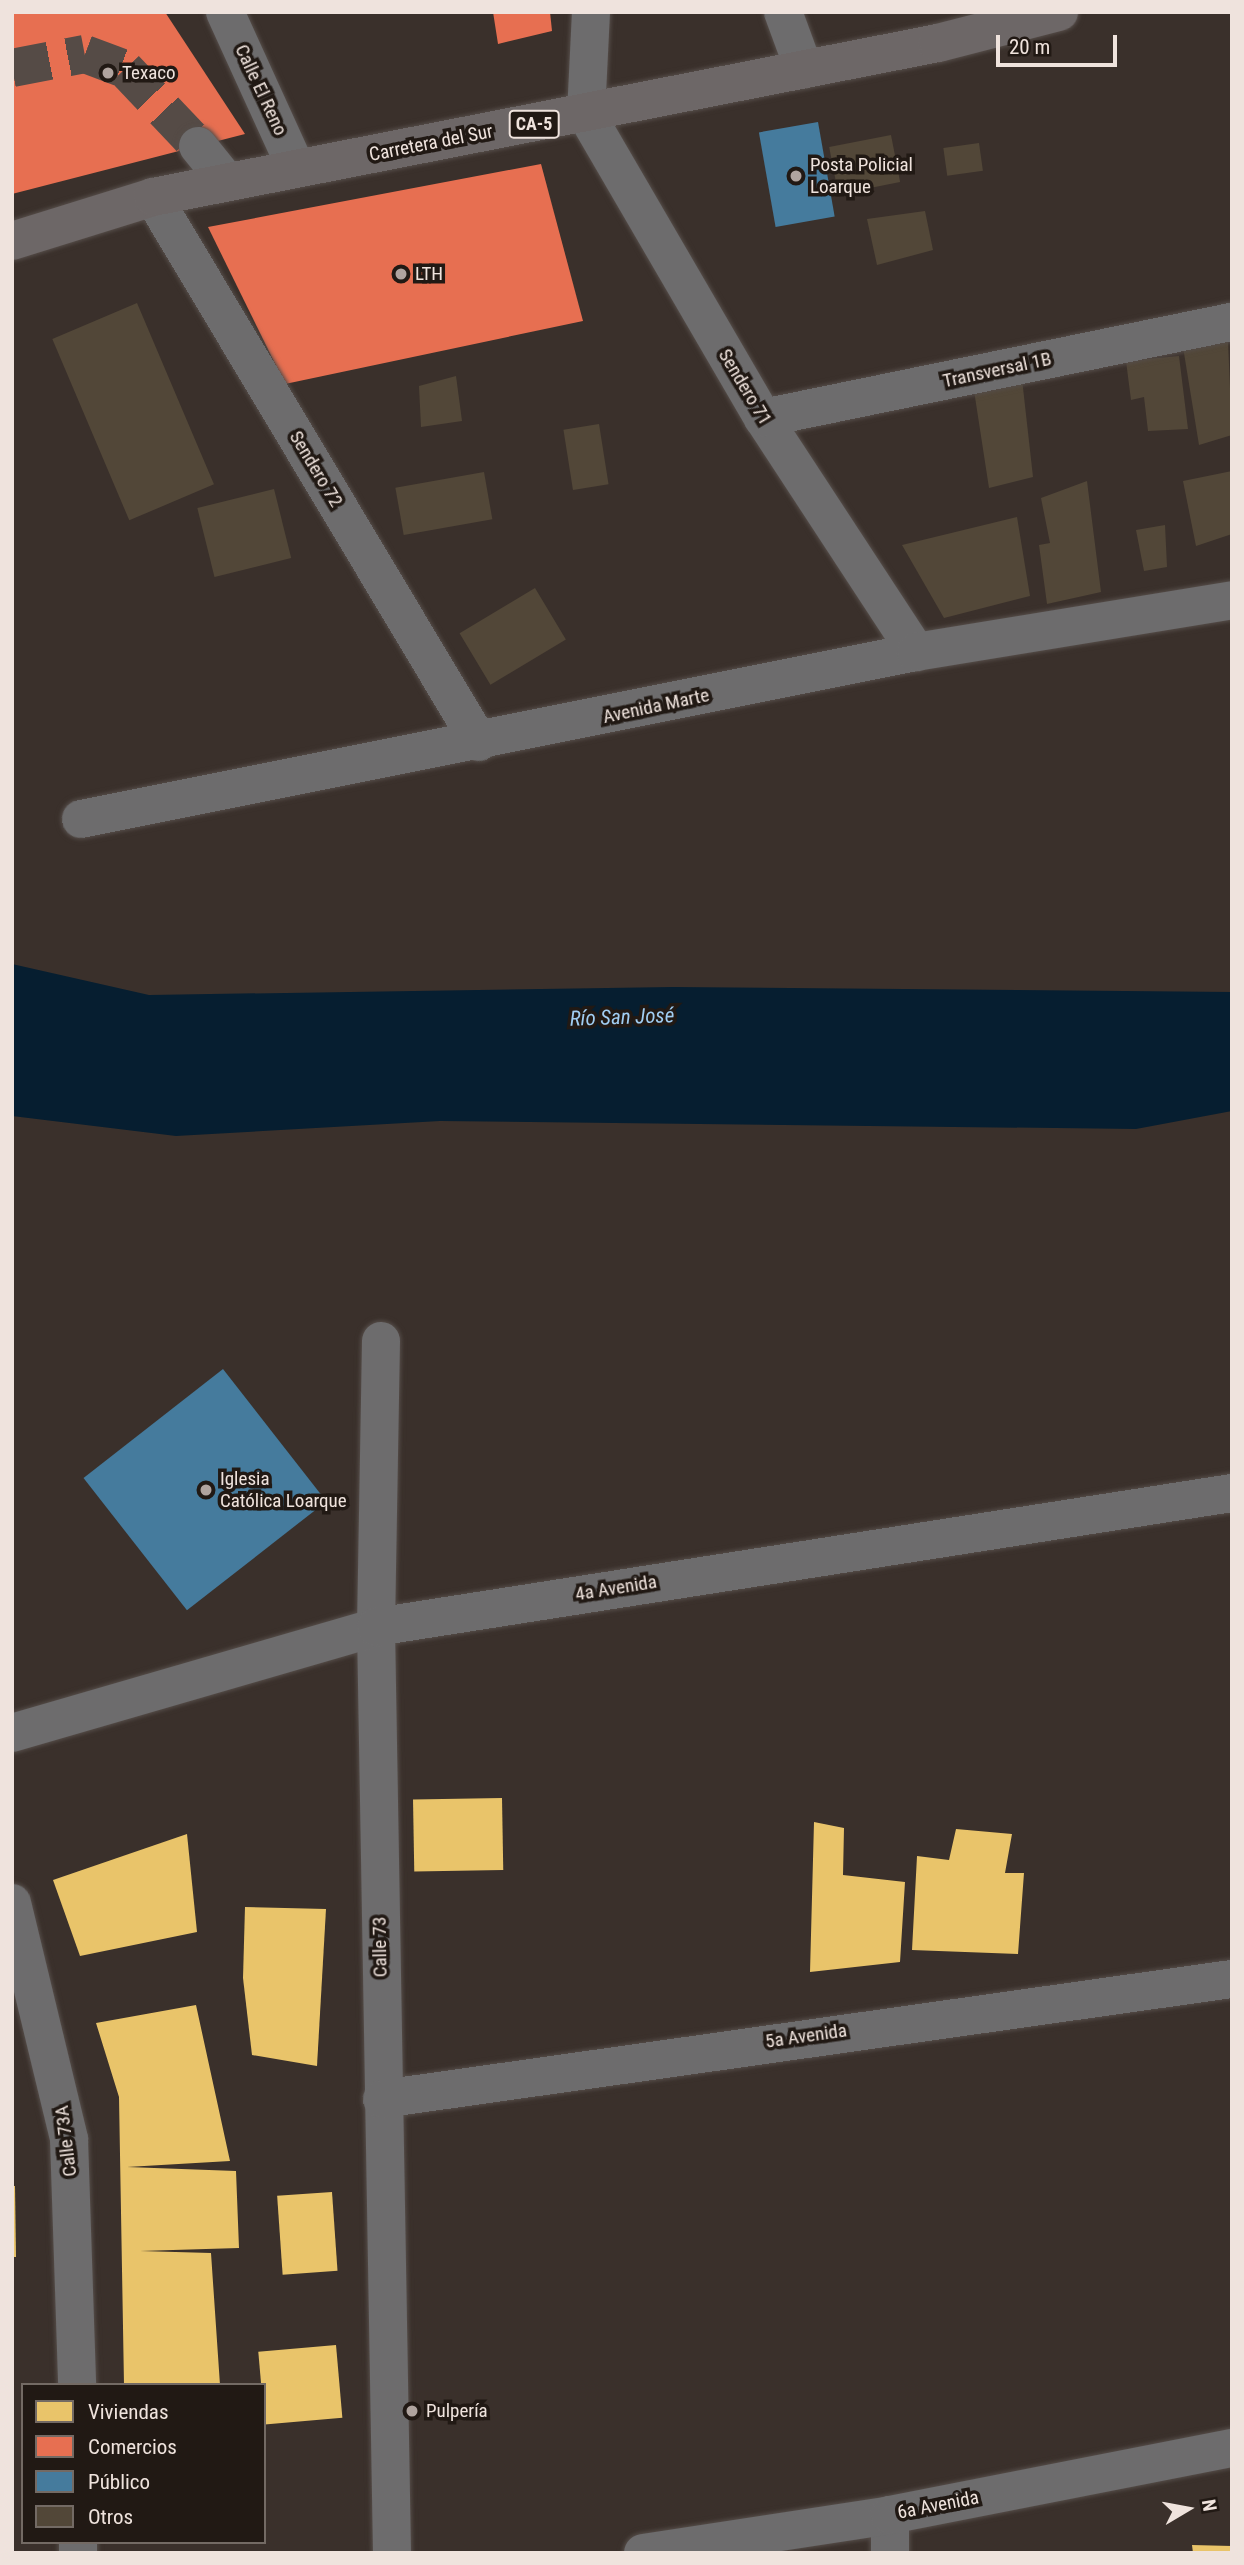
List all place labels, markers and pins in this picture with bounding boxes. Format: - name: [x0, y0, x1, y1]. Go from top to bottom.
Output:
- place label: Texaco: [122, 62, 176, 84]
- marker: Texaco: [100, 65, 116, 81]
- place label: Posta Policial Loarque: [810, 154, 913, 198]
- marker: Posta Policial Loarque: [788, 168, 804, 184]
- place label: LTH: [415, 263, 443, 285]
- marker: LTH: [393, 266, 409, 282]
- place label: Iglesia Católica Loarque: [220, 1468, 347, 1512]
- marker: Iglesia Católica Loarque: [198, 1482, 214, 1498]
- place label: Pulpería: [426, 2400, 488, 2422]
- marker: Pulpería: [404, 2403, 420, 2419]

